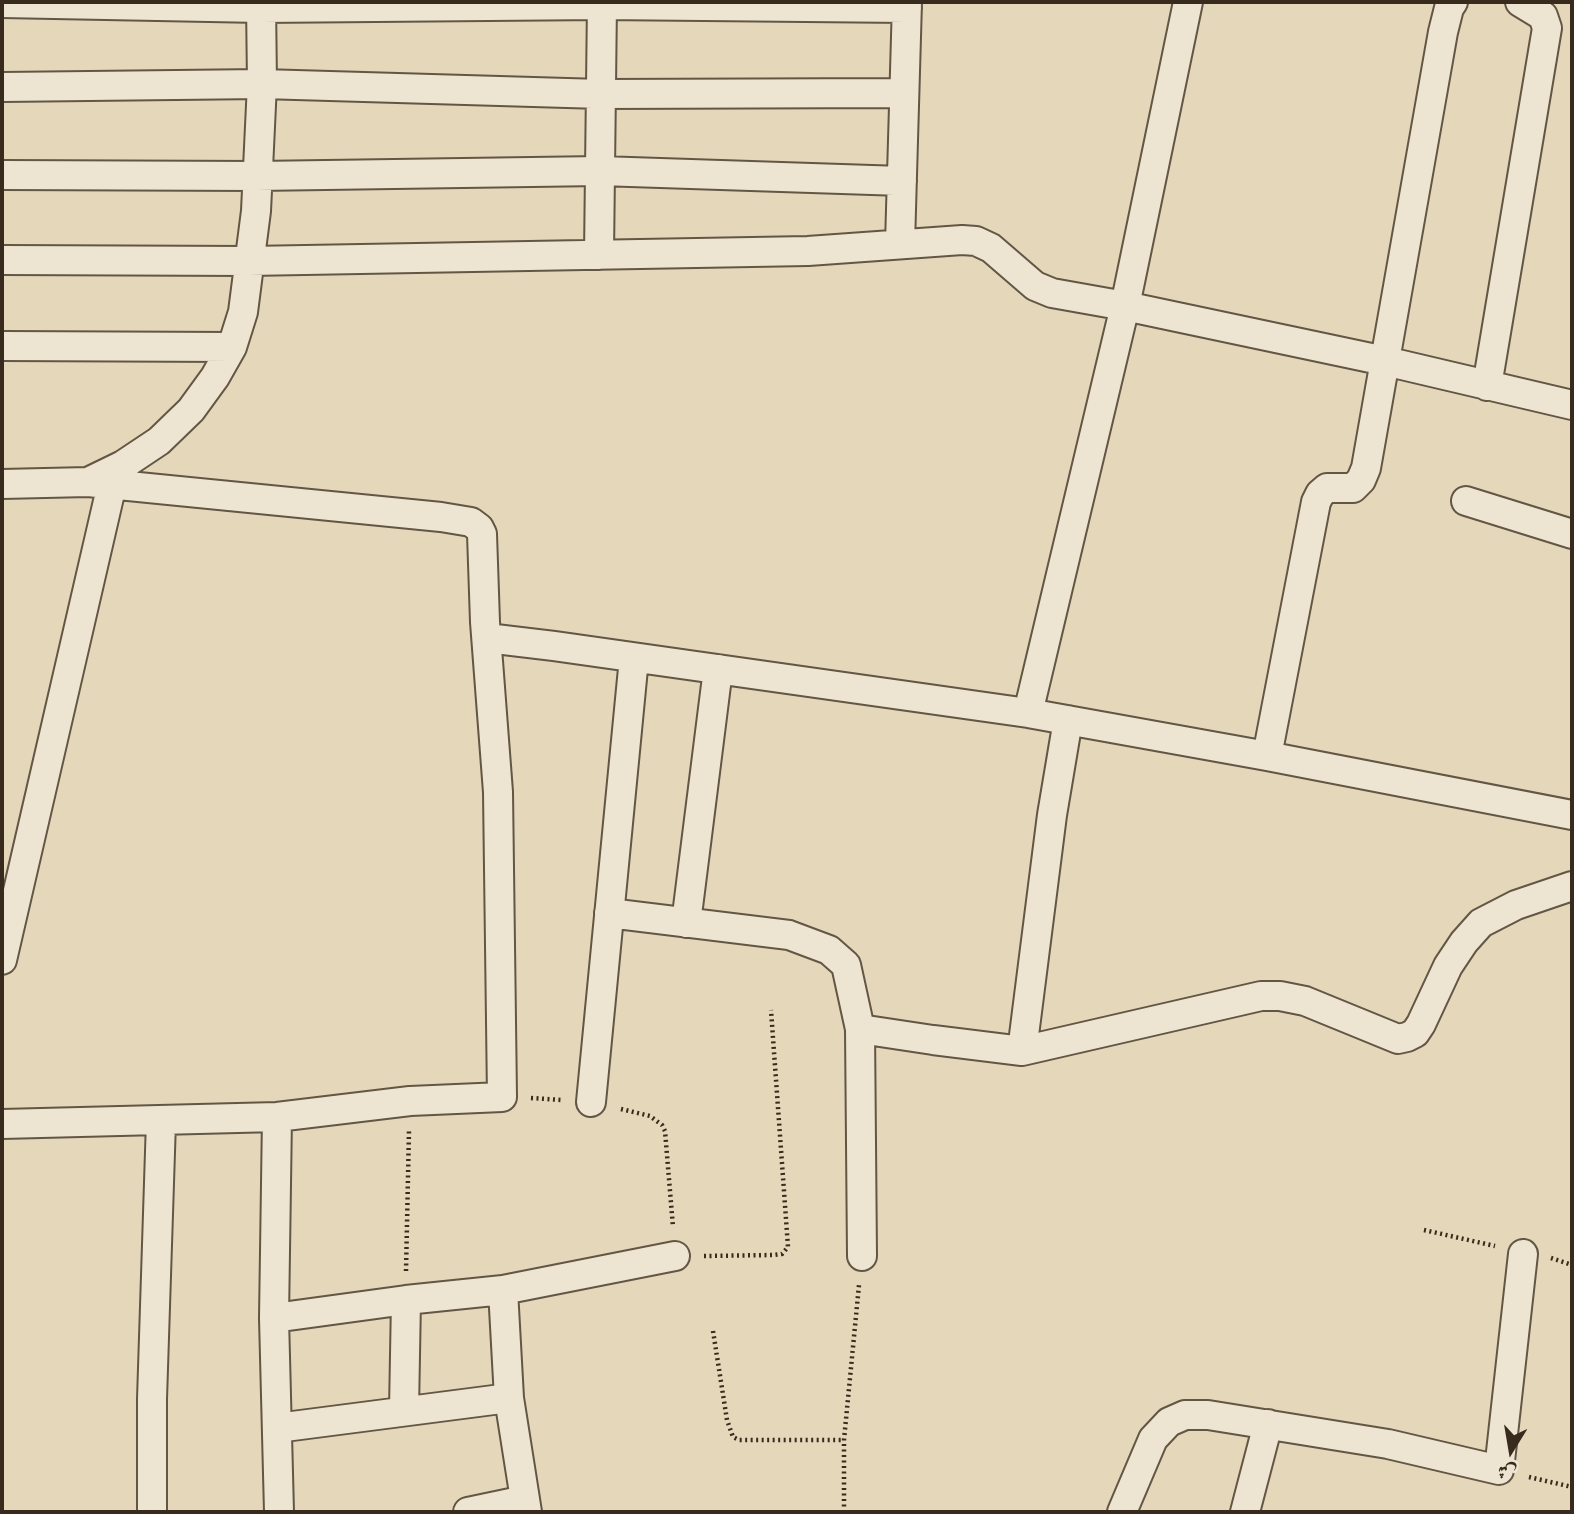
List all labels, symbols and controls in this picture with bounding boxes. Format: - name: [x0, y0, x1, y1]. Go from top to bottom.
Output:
- north arrow: [1476, 1416, 1546, 1486]
- text: ش: [1495, 1458, 1519, 1485]

